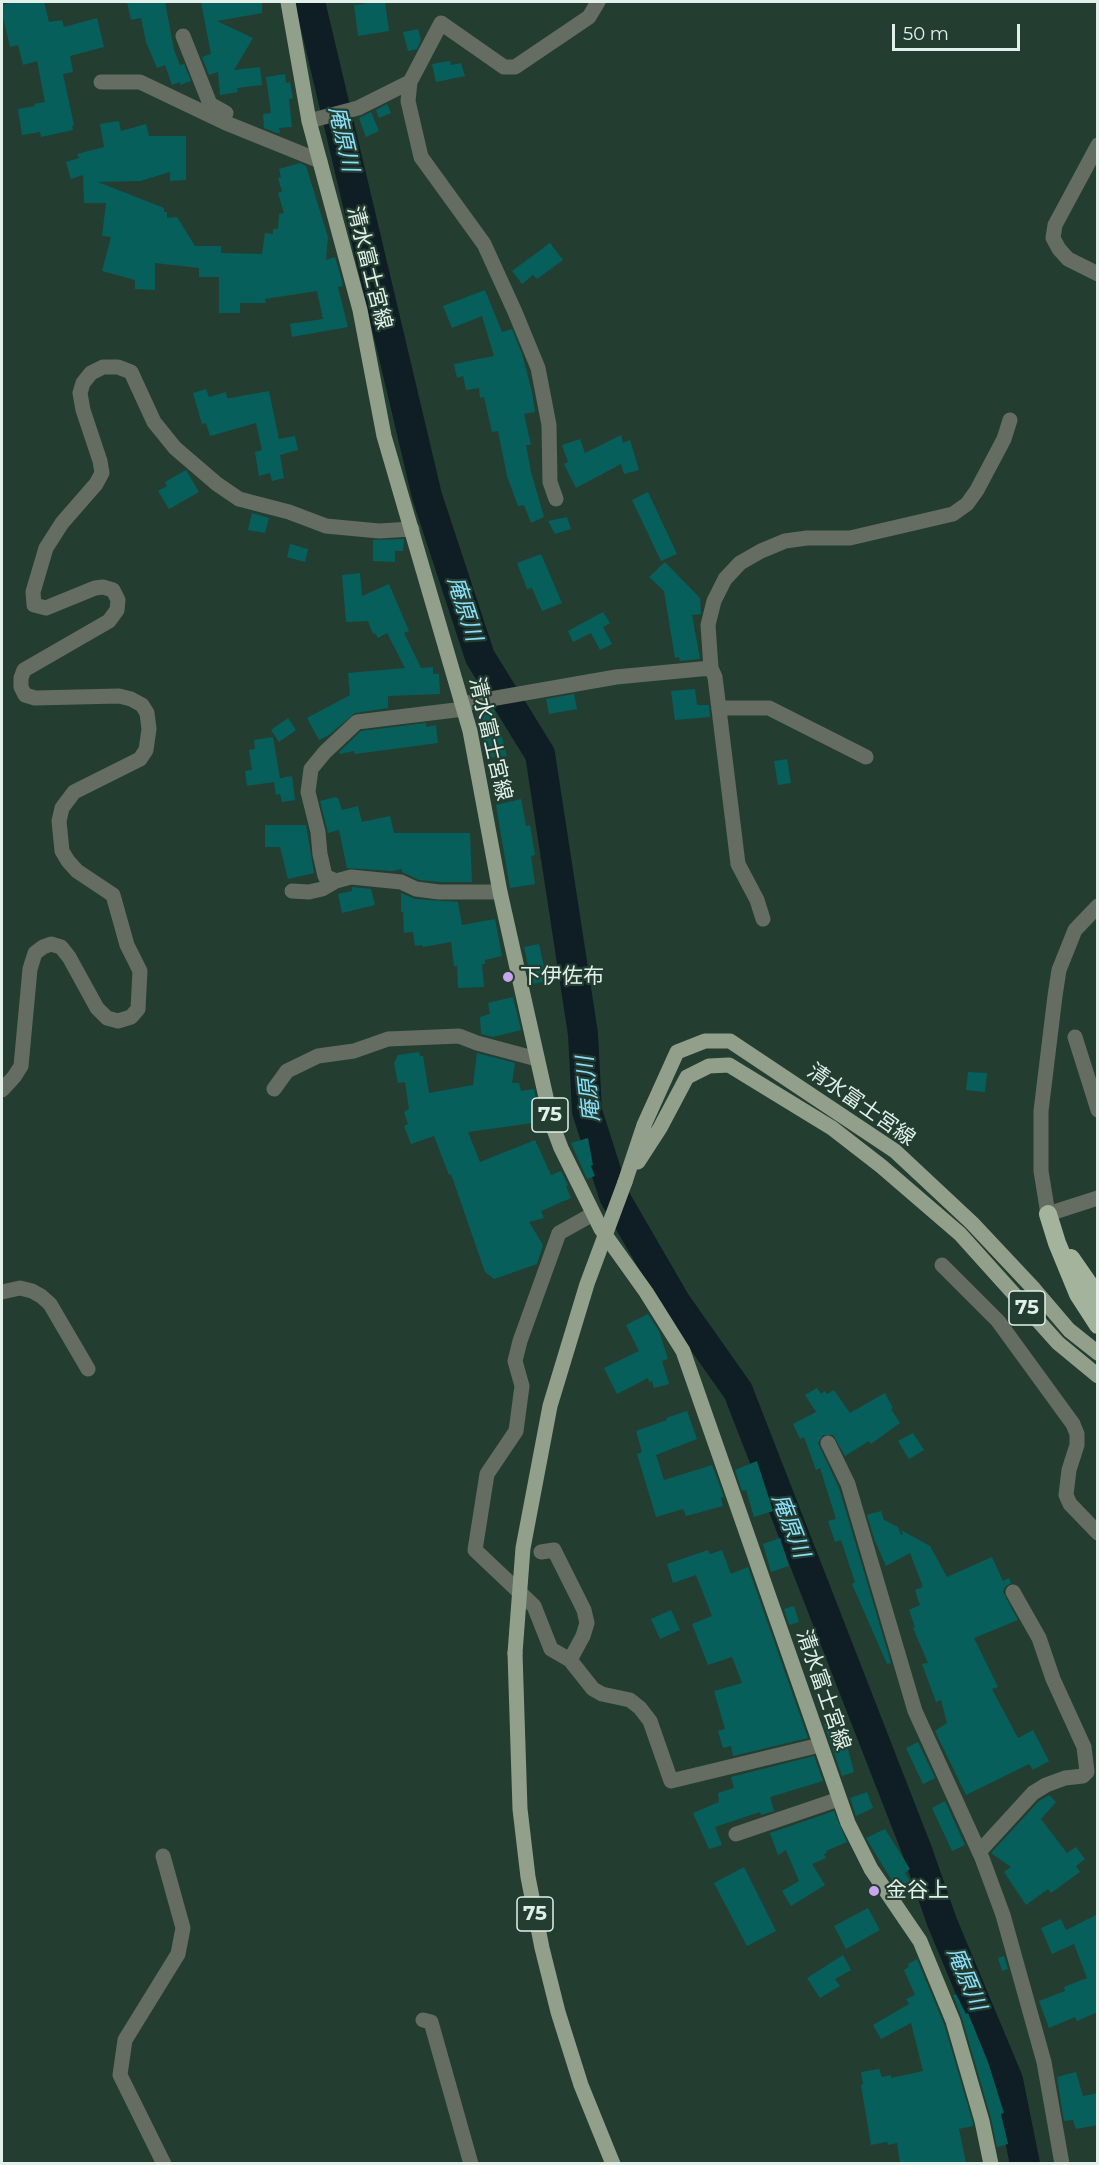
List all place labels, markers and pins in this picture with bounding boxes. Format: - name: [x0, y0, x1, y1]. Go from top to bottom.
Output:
- place label: 下伊佐布: [520, 964, 604, 990]
- marker: 下伊佐布: [501, 970, 515, 984]
- place label: 金谷上: [886, 1878, 949, 1904]
- marker: 金谷上: [867, 1884, 881, 1898]

